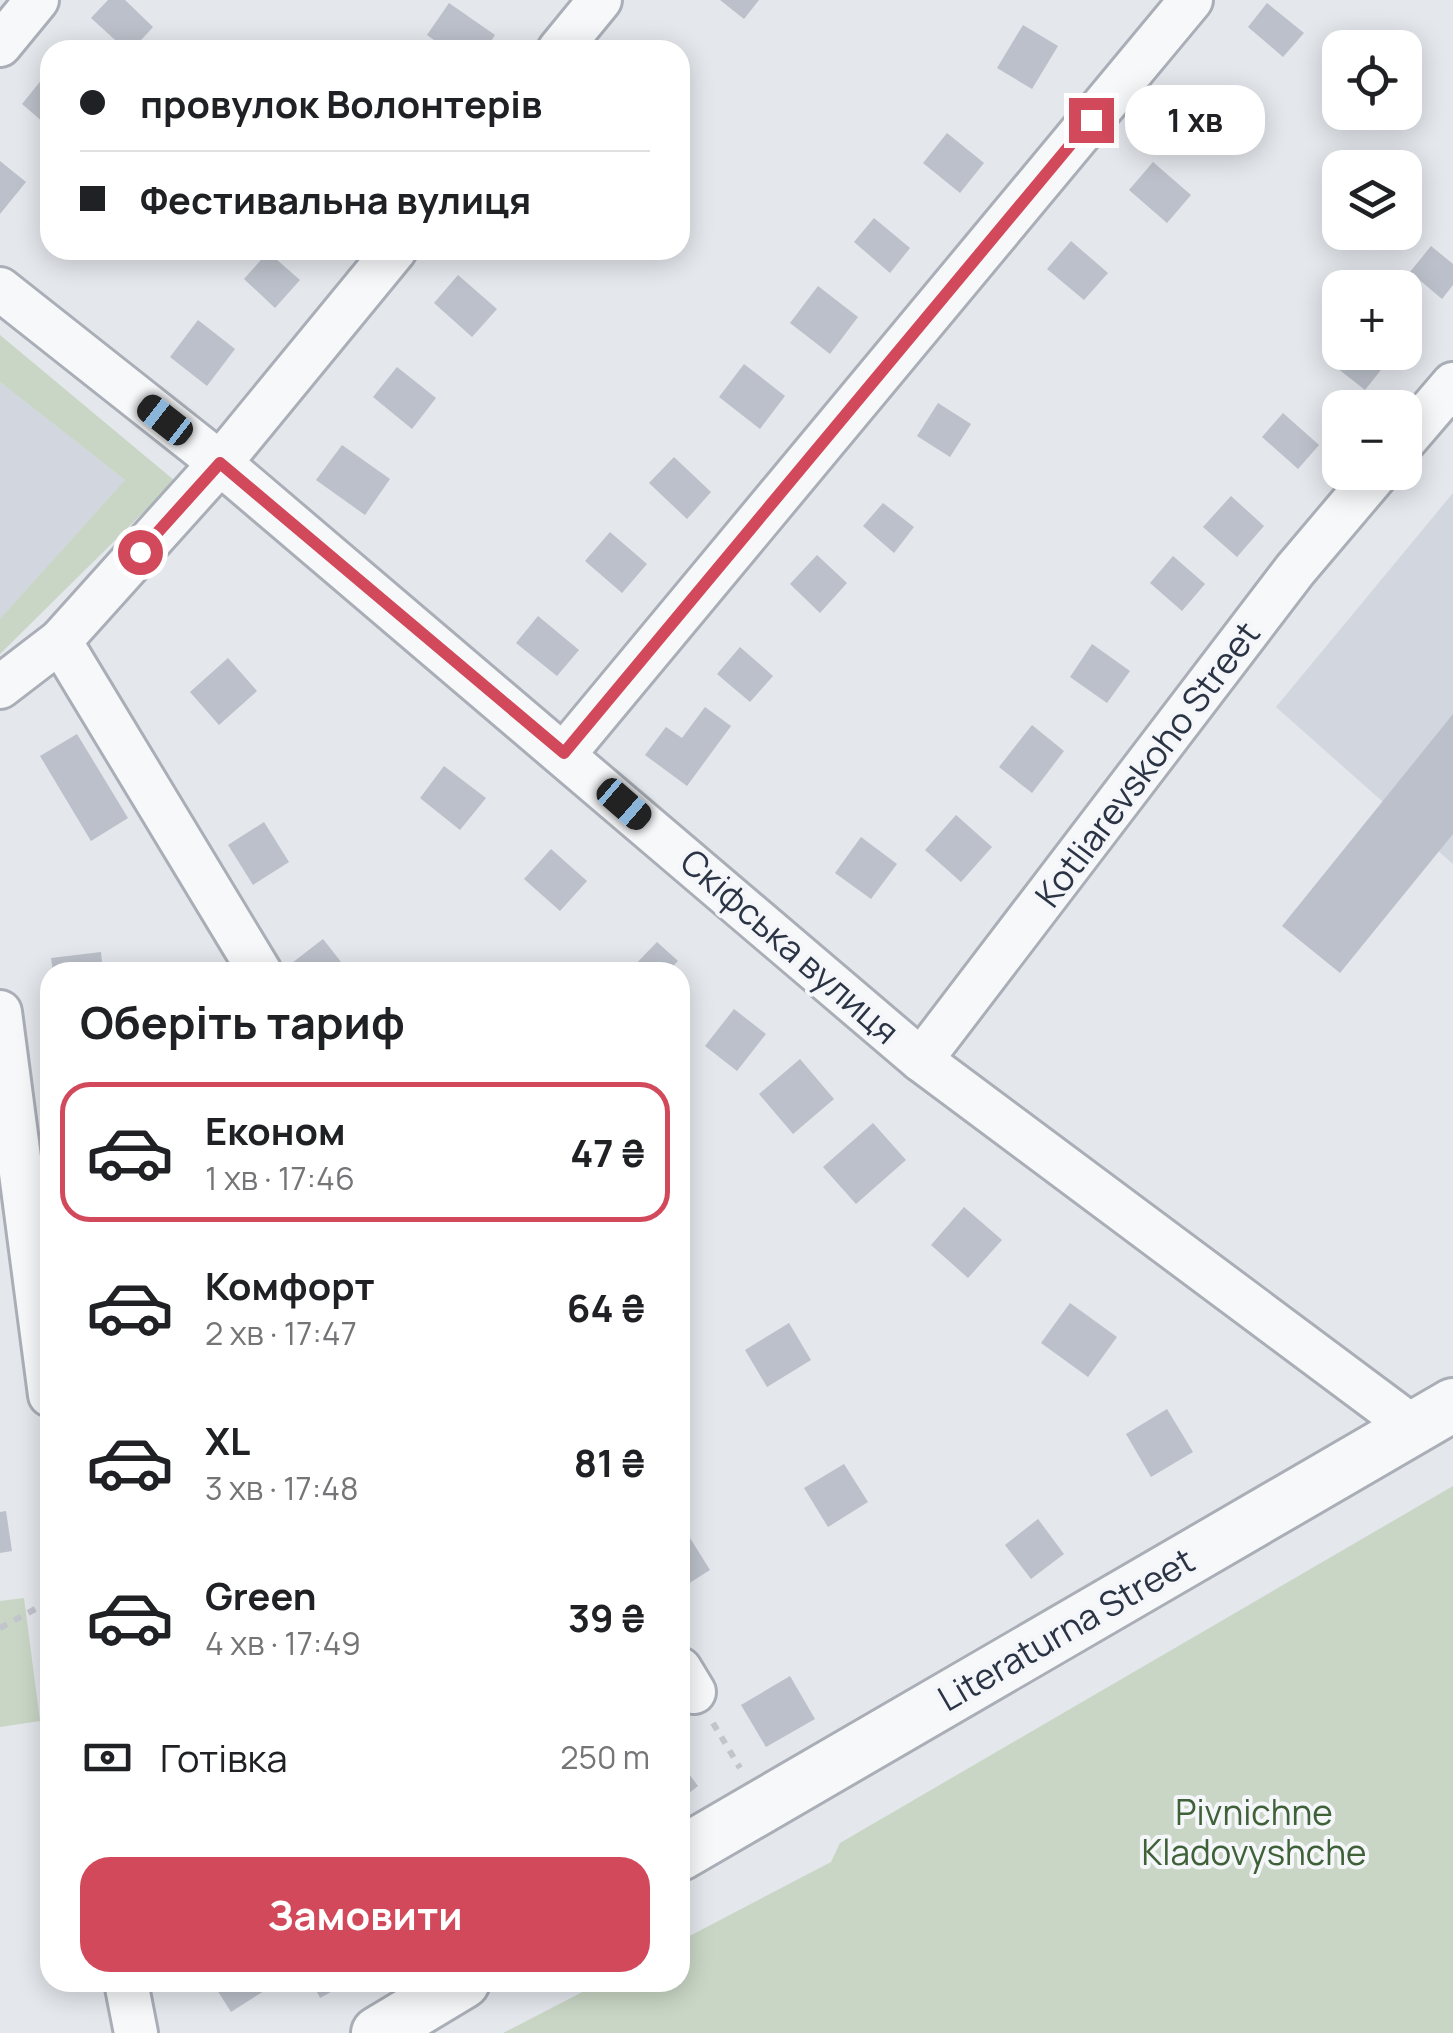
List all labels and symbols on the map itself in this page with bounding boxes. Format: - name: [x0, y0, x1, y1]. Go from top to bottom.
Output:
- callout: 1 хв: [1126, 85, 1266, 155]
- route end: [1069, 98, 1114, 143]
- car: [132, 390, 198, 450]
- route start: [118, 530, 163, 575]
- street label: Kotliarevskoho Street: [1024, 611, 1270, 917]
- car: [592, 773, 656, 835]
- street label: Скіфська вулиця: [670, 838, 910, 1054]
- street label: Literaturna Street: [929, 1536, 1203, 1722]
- park label: Pivnichne Kladovyshche: [1142, 1788, 1366, 1876]

